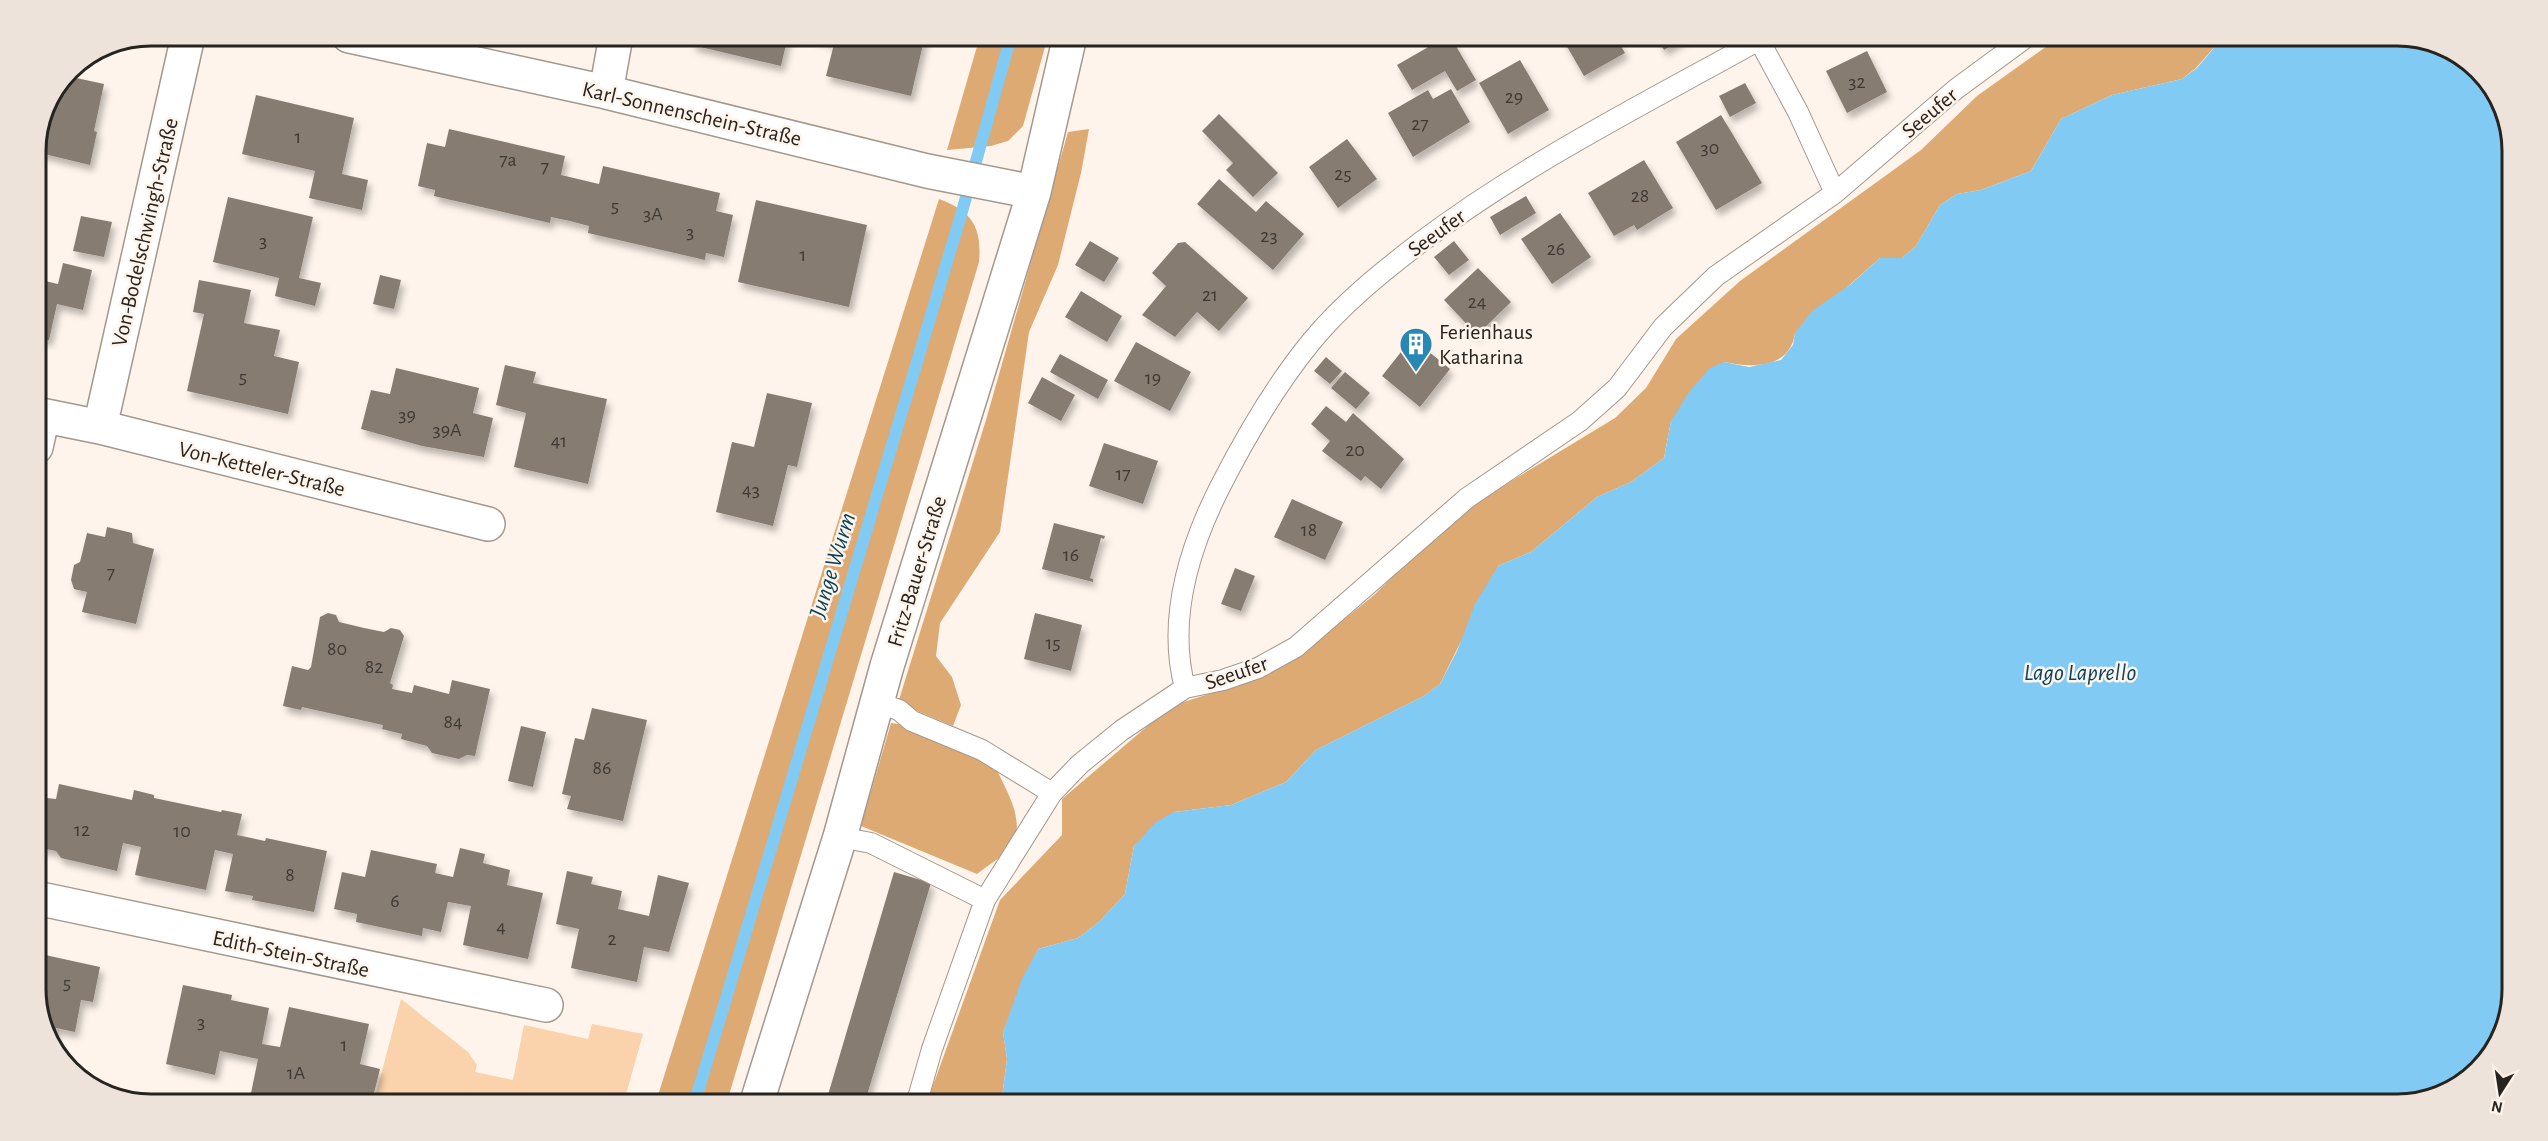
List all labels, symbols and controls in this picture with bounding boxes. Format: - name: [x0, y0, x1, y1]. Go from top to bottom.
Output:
- house number: 32: [1848, 72, 1866, 92]
- street label: Karl-Sonnenschein-Straße: [580, 78, 803, 150]
- street label: Seeufer: [1898, 84, 1962, 142]
- house number: 29: [1505, 87, 1523, 107]
- house number: 27: [1411, 114, 1429, 134]
- street label: Von-Bodelschwingh-Straße: [108, 116, 182, 349]
- house number: 1: [295, 127, 301, 147]
- house number: 30: [1701, 138, 1719, 158]
- house number: 7a: [499, 150, 517, 170]
- house number: 7: [541, 157, 549, 177]
- house number: 25: [1334, 164, 1352, 184]
- house number: 28: [1631, 186, 1649, 206]
- house number: 5: [611, 196, 619, 216]
- house number: 3A: [643, 204, 663, 224]
- street label: Seeufer: [1404, 205, 1469, 261]
- house number: 3: [686, 222, 694, 242]
- house number: 23: [1260, 226, 1278, 246]
- house number: 3: [259, 231, 267, 251]
- house number: 26: [1547, 239, 1565, 259]
- house number: 1: [800, 245, 806, 265]
- house number: 21: [1202, 285, 1218, 305]
- house number: 24: [1468, 292, 1486, 312]
- place label: Ferienhaus Katharina: [1439, 321, 1533, 368]
- building icon: Ferienhaus Katharina: [1398, 326, 1434, 373]
- house number: 5: [239, 367, 247, 387]
- house number: 19: [1145, 368, 1161, 388]
- house number: 39: [398, 405, 416, 425]
- house number: 39A: [432, 420, 462, 440]
- house number: 41: [551, 431, 567, 451]
- street label: Von-Ketteler-Straße: [176, 438, 347, 500]
- house number: 20: [1345, 440, 1365, 460]
- house number: 17: [1115, 464, 1131, 484]
- house number: 43: [742, 480, 760, 500]
- street label: Fritz-Bauer-Straße: [884, 493, 950, 649]
- water label: Junge Wurm: [805, 510, 860, 621]
- house number: 18: [1301, 520, 1317, 540]
- house number: 16: [1063, 545, 1079, 565]
- house number: 7: [107, 563, 115, 583]
- house number: 15: [1045, 633, 1061, 653]
- house number: 80: [327, 639, 347, 659]
- street label: Seeufer: [1202, 652, 1271, 694]
- house number: 82: [365, 657, 383, 677]
- water label: Lago Laprello: [2024, 661, 2136, 685]
- house number: 84: [443, 712, 463, 732]
- house number: 86: [593, 758, 611, 778]
- house number: 12: [74, 820, 90, 840]
- house number: 10: [173, 821, 191, 841]
- house number: 8: [285, 865, 295, 885]
- house number: 6: [390, 891, 400, 911]
- house number: 4: [496, 917, 506, 937]
- street label: Edith-Stein-Straße: [211, 927, 371, 981]
- house number: 2: [607, 929, 617, 949]
- house number: 5: [63, 973, 71, 993]
- house number: 3: [197, 1012, 205, 1032]
- house number: 1: [341, 1035, 347, 1055]
- house number: 1A: [287, 1063, 306, 1083]
- north arrow: [2470, 1063, 2530, 1123]
- text: N: [2490, 1098, 2504, 1116]

